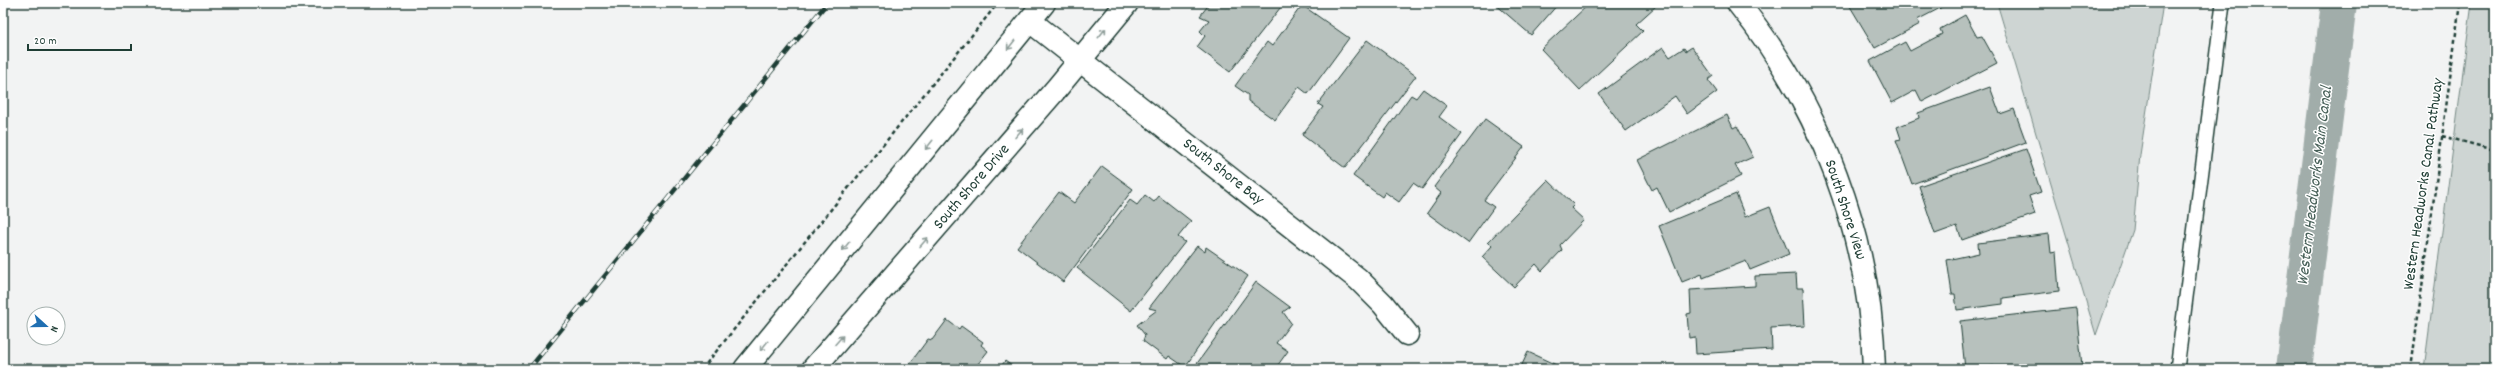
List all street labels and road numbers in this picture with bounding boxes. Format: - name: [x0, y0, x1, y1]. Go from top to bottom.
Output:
- street label: Western Headworks Canal Pathway: [2398, 76, 2450, 291]
- street label: South Shore Bay: [1177, 133, 1269, 211]
- street label: South Shore Drive: [928, 139, 1016, 235]
- street label: South Shore View: [1818, 157, 1872, 263]

